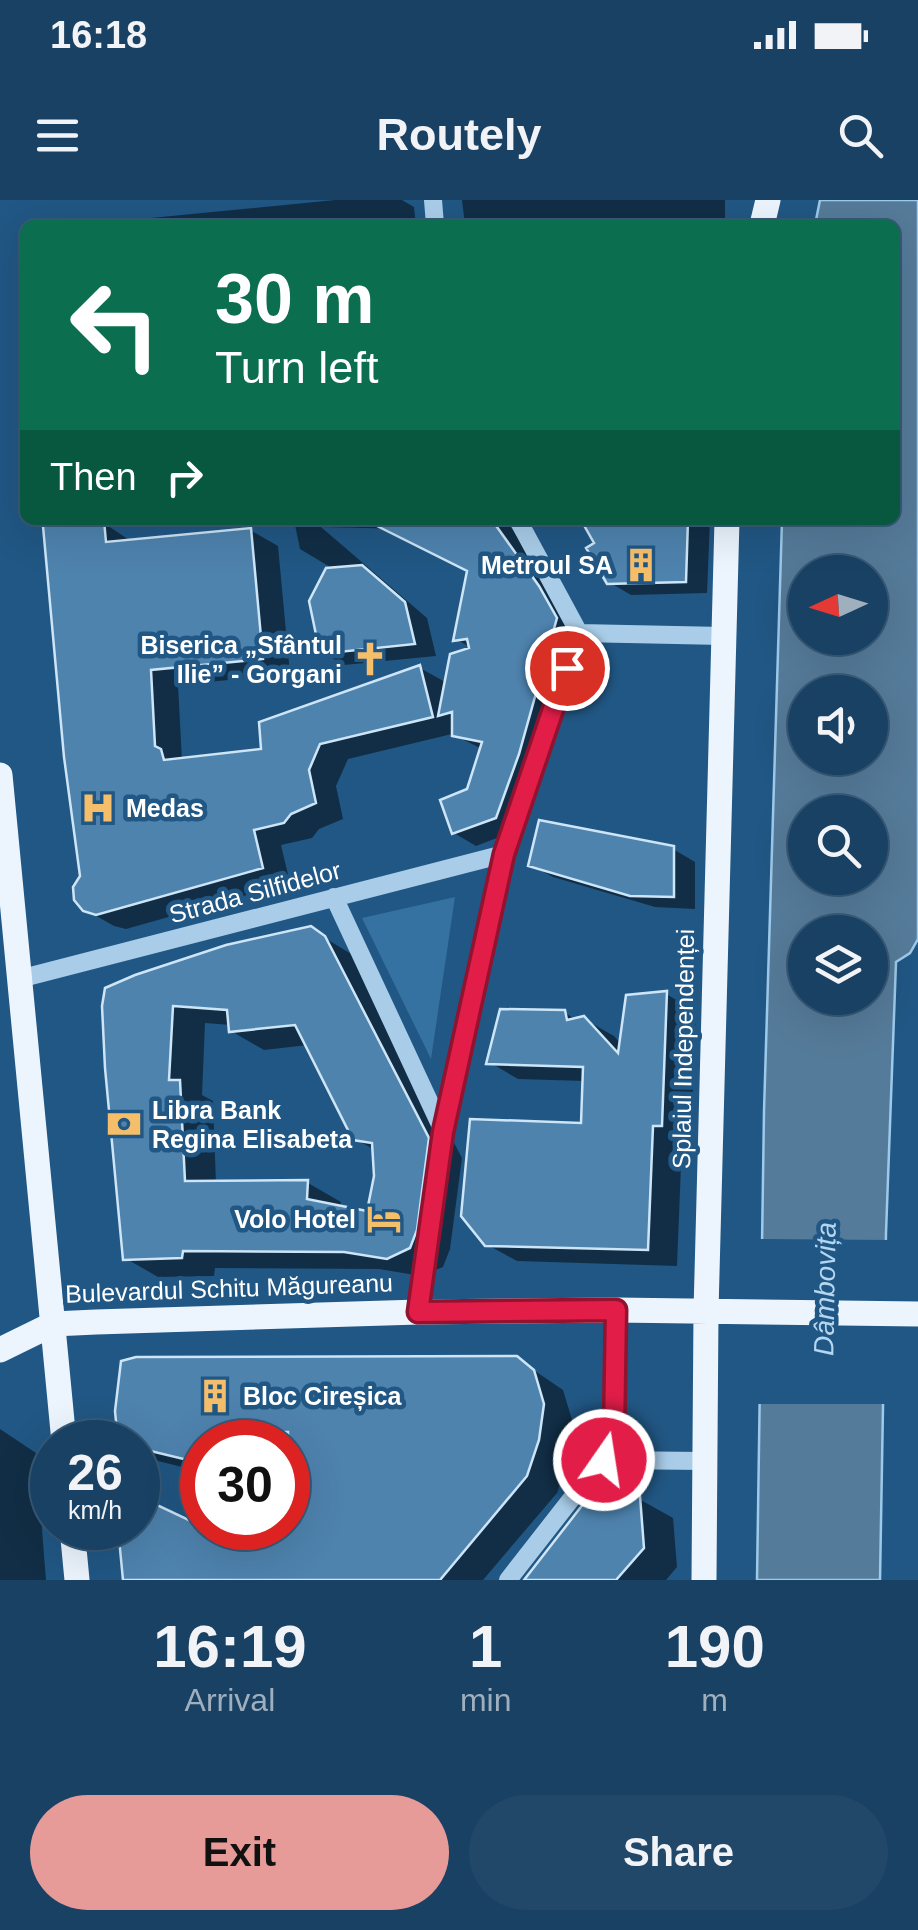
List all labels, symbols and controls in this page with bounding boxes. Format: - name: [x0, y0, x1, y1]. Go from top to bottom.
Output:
- text: 16:18: [50, 14, 147, 56]
- icon: menu: [30, 108, 85, 163]
- icon: search: [833, 108, 888, 163]
- text: Routely: [376, 109, 542, 160]
- icon: left: [50, 260, 180, 390]
- text: 30 m: [215, 260, 375, 338]
- text: Turn left: [215, 342, 378, 393]
- icon: right: [157, 450, 212, 505]
- text: Then: [50, 456, 137, 498]
- building icon: Metroul SA: [622, 546, 660, 584]
- place label: Metroul SA: [481, 551, 613, 579]
- north arrow: [788, 555, 888, 655]
- map controls: [788, 555, 888, 1015]
- pin: [525, 626, 610, 711]
- place label: Biserica „Sfântul Ilie” - Gorgani: [141, 631, 342, 688]
- church icon: Biserica „Sfântul Ilie” - Gorgani: [351, 640, 389, 678]
- icon: arrive: [540, 641, 595, 696]
- button: sound: [788, 675, 888, 775]
- hospital icon: Medas: [79, 789, 117, 827]
- place label: Medas: [126, 794, 204, 822]
- button: search: [788, 795, 888, 895]
- street label: Strada Silfidelor: [166, 856, 344, 928]
- button: layers: [788, 915, 888, 1015]
- street label: Splaiul Independenței: [667, 929, 699, 1169]
- place label: Libra Bank Regina Elisabeta: [152, 1096, 353, 1153]
- bank icon: Libra Bank Regina Elisabeta: [105, 1105, 143, 1143]
- hotel icon: Volo Hotel: [365, 1200, 403, 1238]
- place label: Volo Hotel: [234, 1205, 356, 1233]
- water label: Dâmbovița: [808, 1222, 842, 1356]
- street label: Bulevardul Schitu Măgureanu: [65, 1268, 393, 1308]
- building icon: Bloc Cireșica: [196, 1377, 234, 1415]
- place label: Bloc Cireșica: [243, 1382, 403, 1411]
- position arrow: [552, 1408, 656, 1512]
- speed limit sign: 30: [180, 1420, 310, 1550]
- text: 26: [67, 1445, 123, 1501]
- text: km/h: [68, 1496, 122, 1524]
- text: 16:19: [153, 1613, 307, 1680]
- text: 1: [469, 1613, 502, 1680]
- text: 190: [665, 1613, 765, 1680]
- text: Arrival: [185, 1682, 275, 1718]
- text: min: [460, 1682, 511, 1718]
- text: m: [701, 1682, 728, 1718]
- button: Exit: [30, 1795, 449, 1910]
- button: Share: [469, 1795, 888, 1910]

